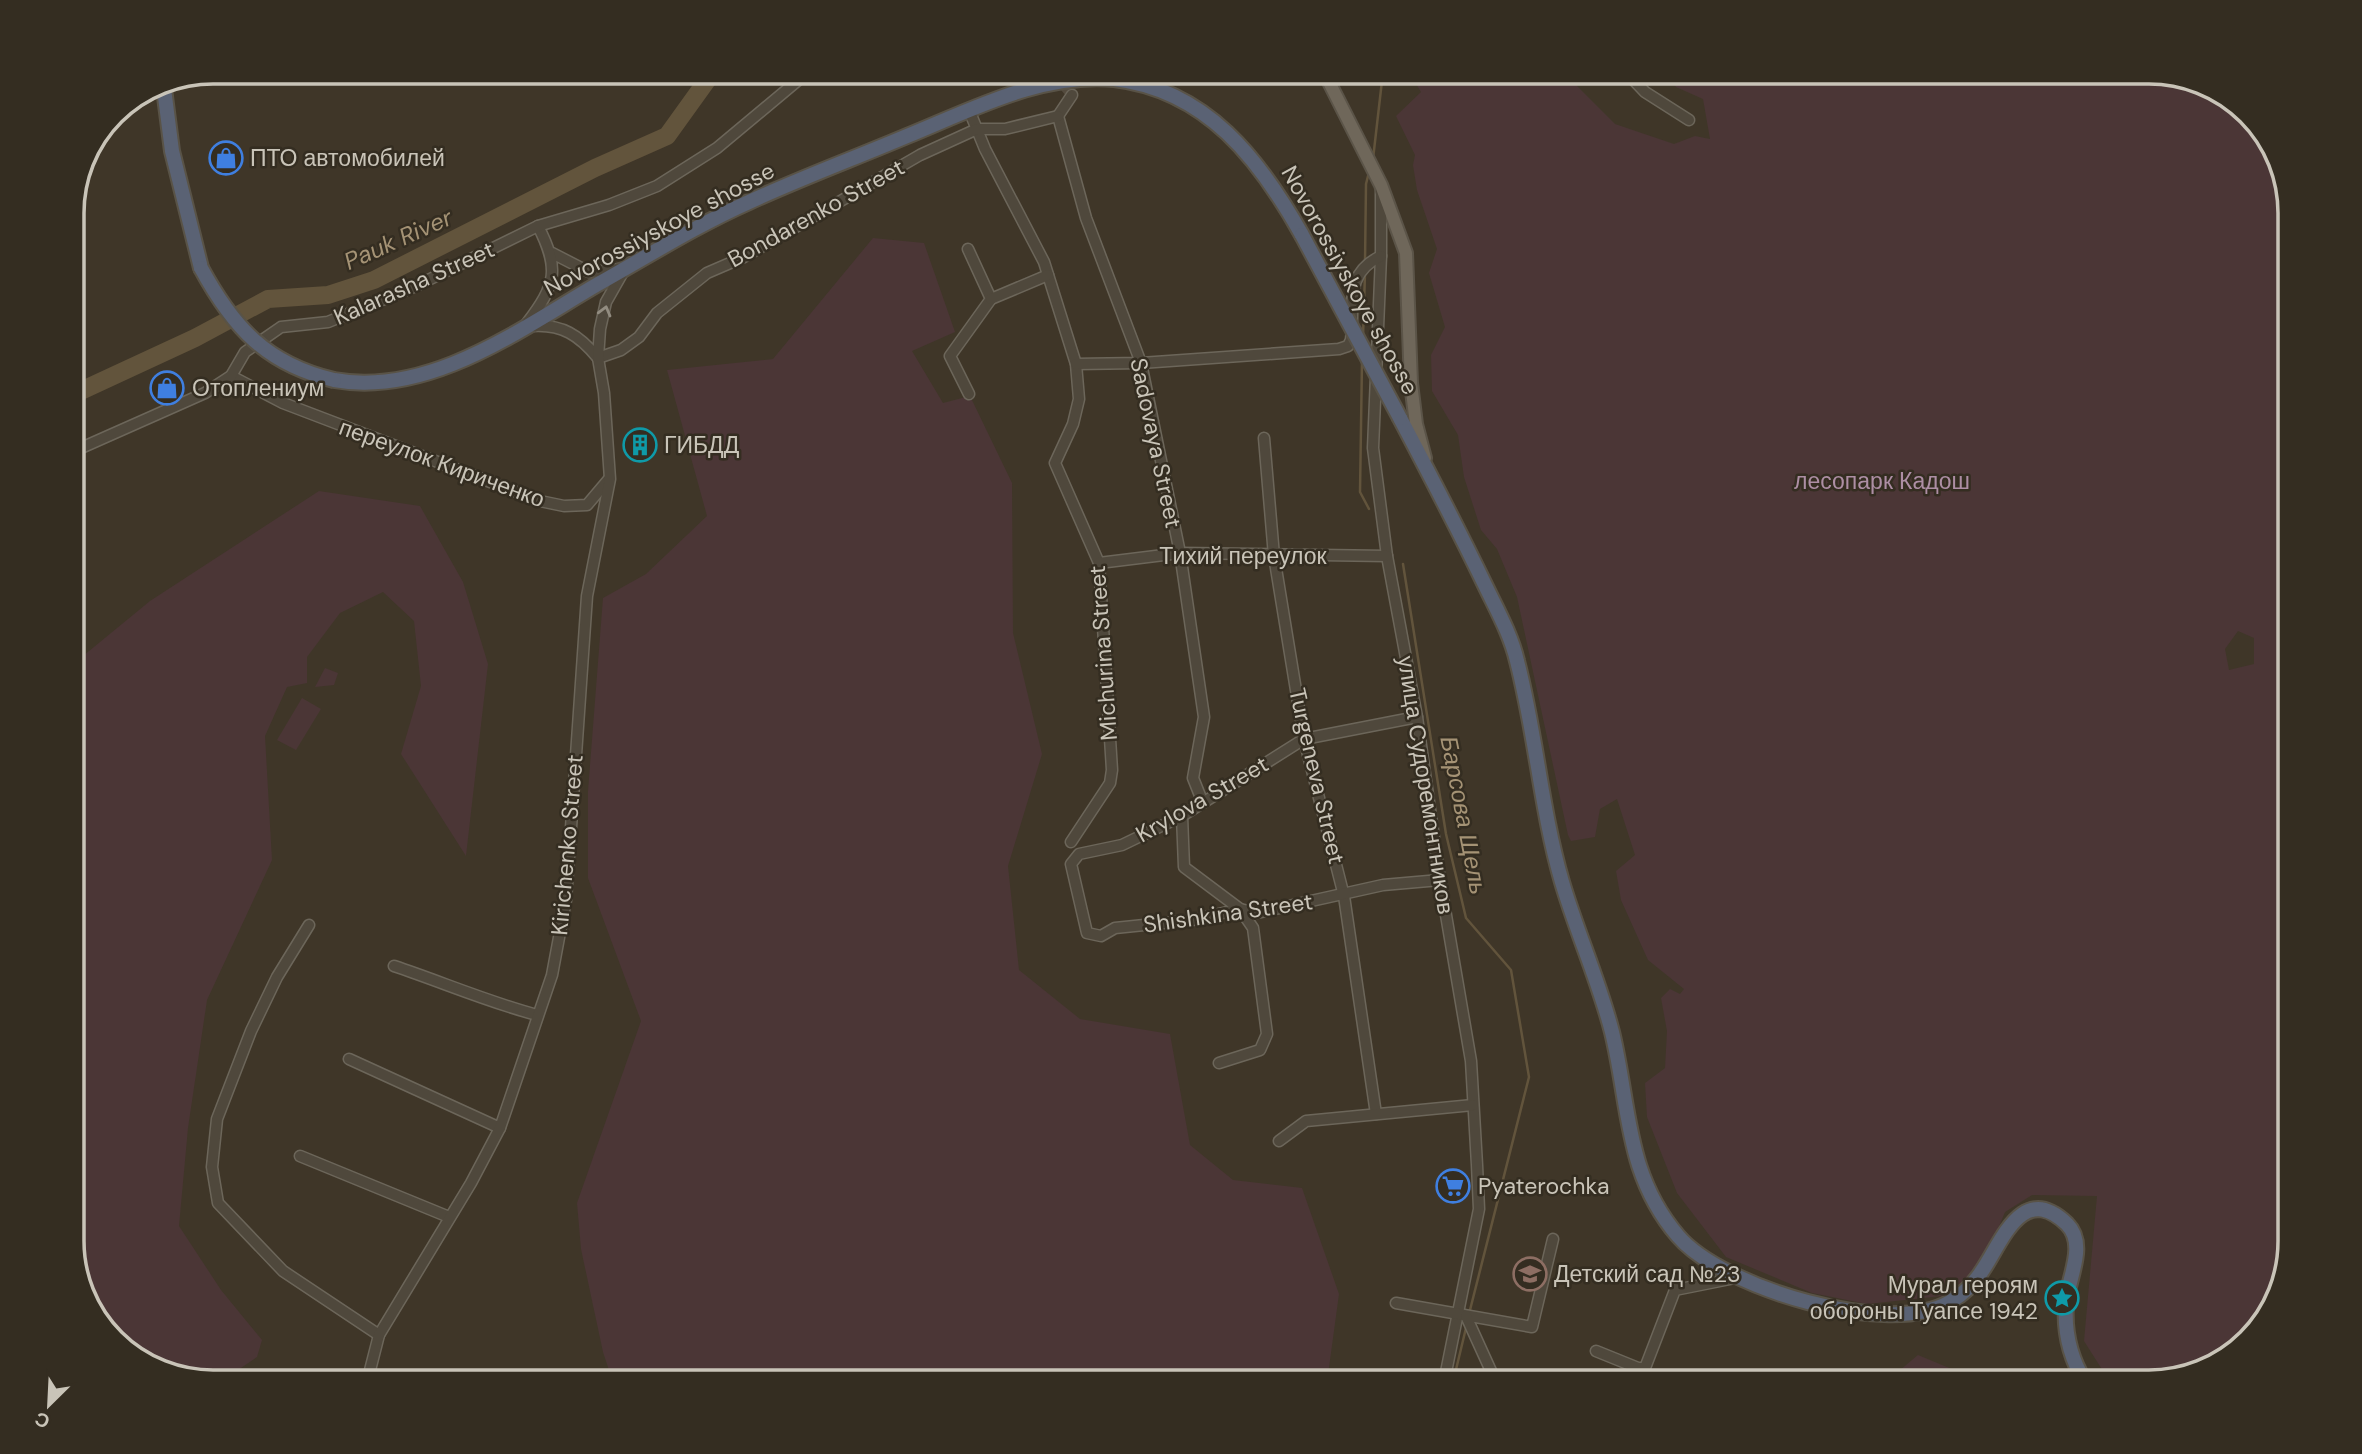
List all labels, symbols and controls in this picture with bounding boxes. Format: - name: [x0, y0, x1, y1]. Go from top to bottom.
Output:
- shop icon: ПТО автомобилей: [207, 139, 245, 177]
- place label: ПТО автомобилей: [250, 143, 445, 173]
- street label: Bondarenko Street: [722, 152, 910, 274]
- street label: Novorossiyskoye shosse: [538, 155, 780, 303]
- street label: Novorossiyskoye shosse: [1275, 160, 1425, 400]
- water label: Pauk River: [339, 201, 458, 277]
- street label: Kalarasha Street: [329, 234, 499, 332]
- one-way arrow: [596, 305, 611, 317]
- street label: Sadovaya Street: [1123, 355, 1189, 531]
- shop icon: Отоплениум: [148, 369, 186, 407]
- place label: Отоплениум: [192, 373, 324, 403]
- street label: переулок Кириченко: [335, 412, 549, 514]
- building icon: ГИБДД: [621, 426, 659, 464]
- place label: ГИБДД: [664, 430, 740, 460]
- park label: лесопарк Кадош: [1794, 466, 1970, 496]
- street label: Тихий переулок: [1159, 541, 1328, 571]
- street label: Michurina Street: [1082, 564, 1124, 742]
- street label: улица Судоремонтников: [1391, 654, 1461, 916]
- street label: Turgeneva Street: [1282, 685, 1352, 867]
- water label: Барсова Щель: [1433, 733, 1495, 897]
- street label: Krylova Street: [1130, 749, 1274, 849]
- street label: Kirichenko Street: [544, 753, 590, 937]
- street label: Shishkina Street: [1141, 886, 1315, 940]
- supermarket icon: Pyaterochka: [1434, 1167, 1472, 1205]
- place label: Pyaterochka: [1478, 1171, 1609, 1201]
- school or university icon: Детский сад №23: [1511, 1255, 1549, 1293]
- place label: Детский сад №23: [1554, 1259, 1741, 1289]
- place label: Мурал героям обороны Туапсе 1942: [1810, 1270, 2038, 1326]
- place icon: Мурал героям обороны Туапсе 1942: [2043, 1279, 2081, 1317]
- north arrow: [14, 1370, 84, 1440]
- text: С: [31, 1406, 54, 1434]

